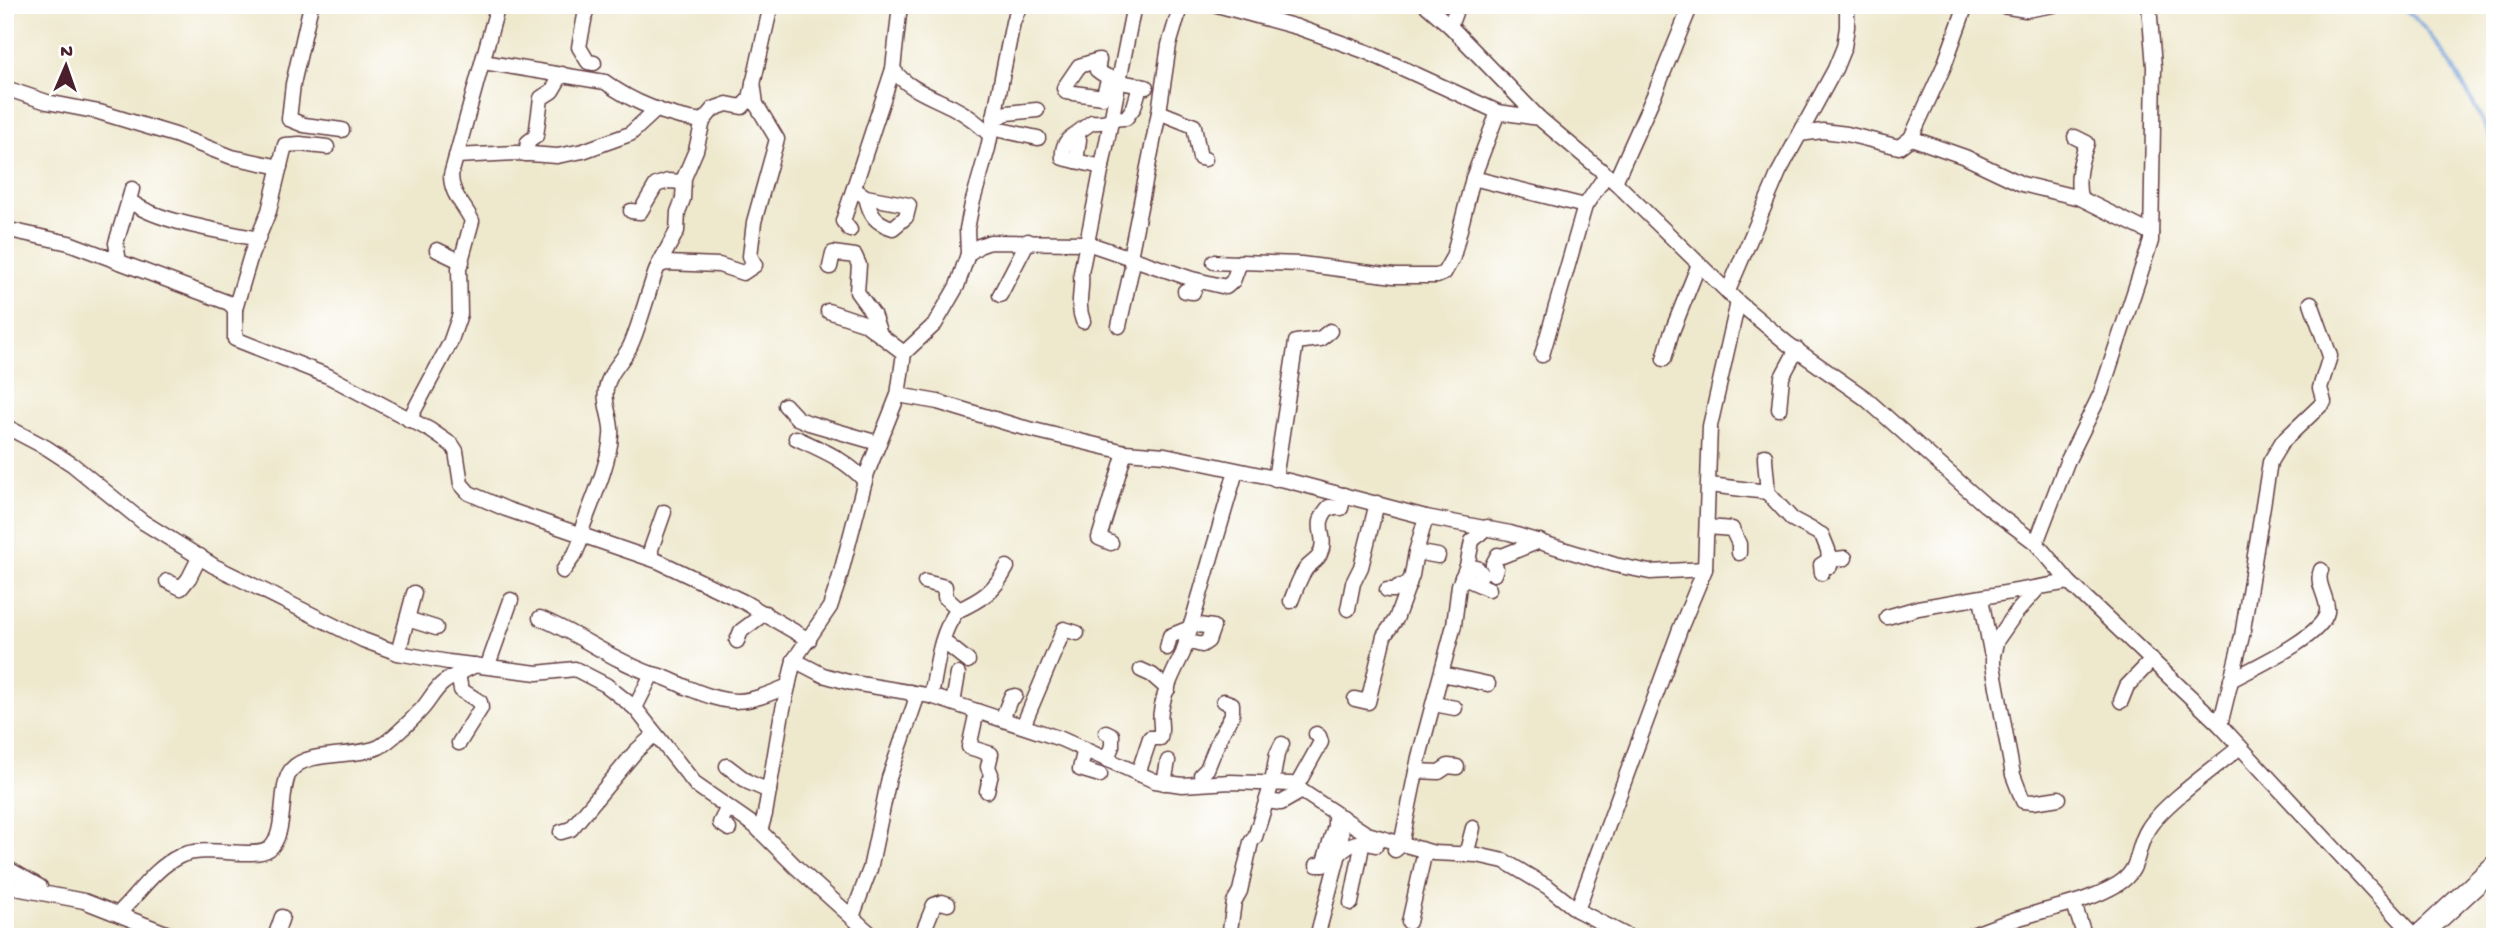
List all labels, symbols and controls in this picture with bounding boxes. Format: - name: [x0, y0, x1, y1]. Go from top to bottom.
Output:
- north arrow: [32, 32, 102, 102]
- text: N: [60, 41, 73, 64]

